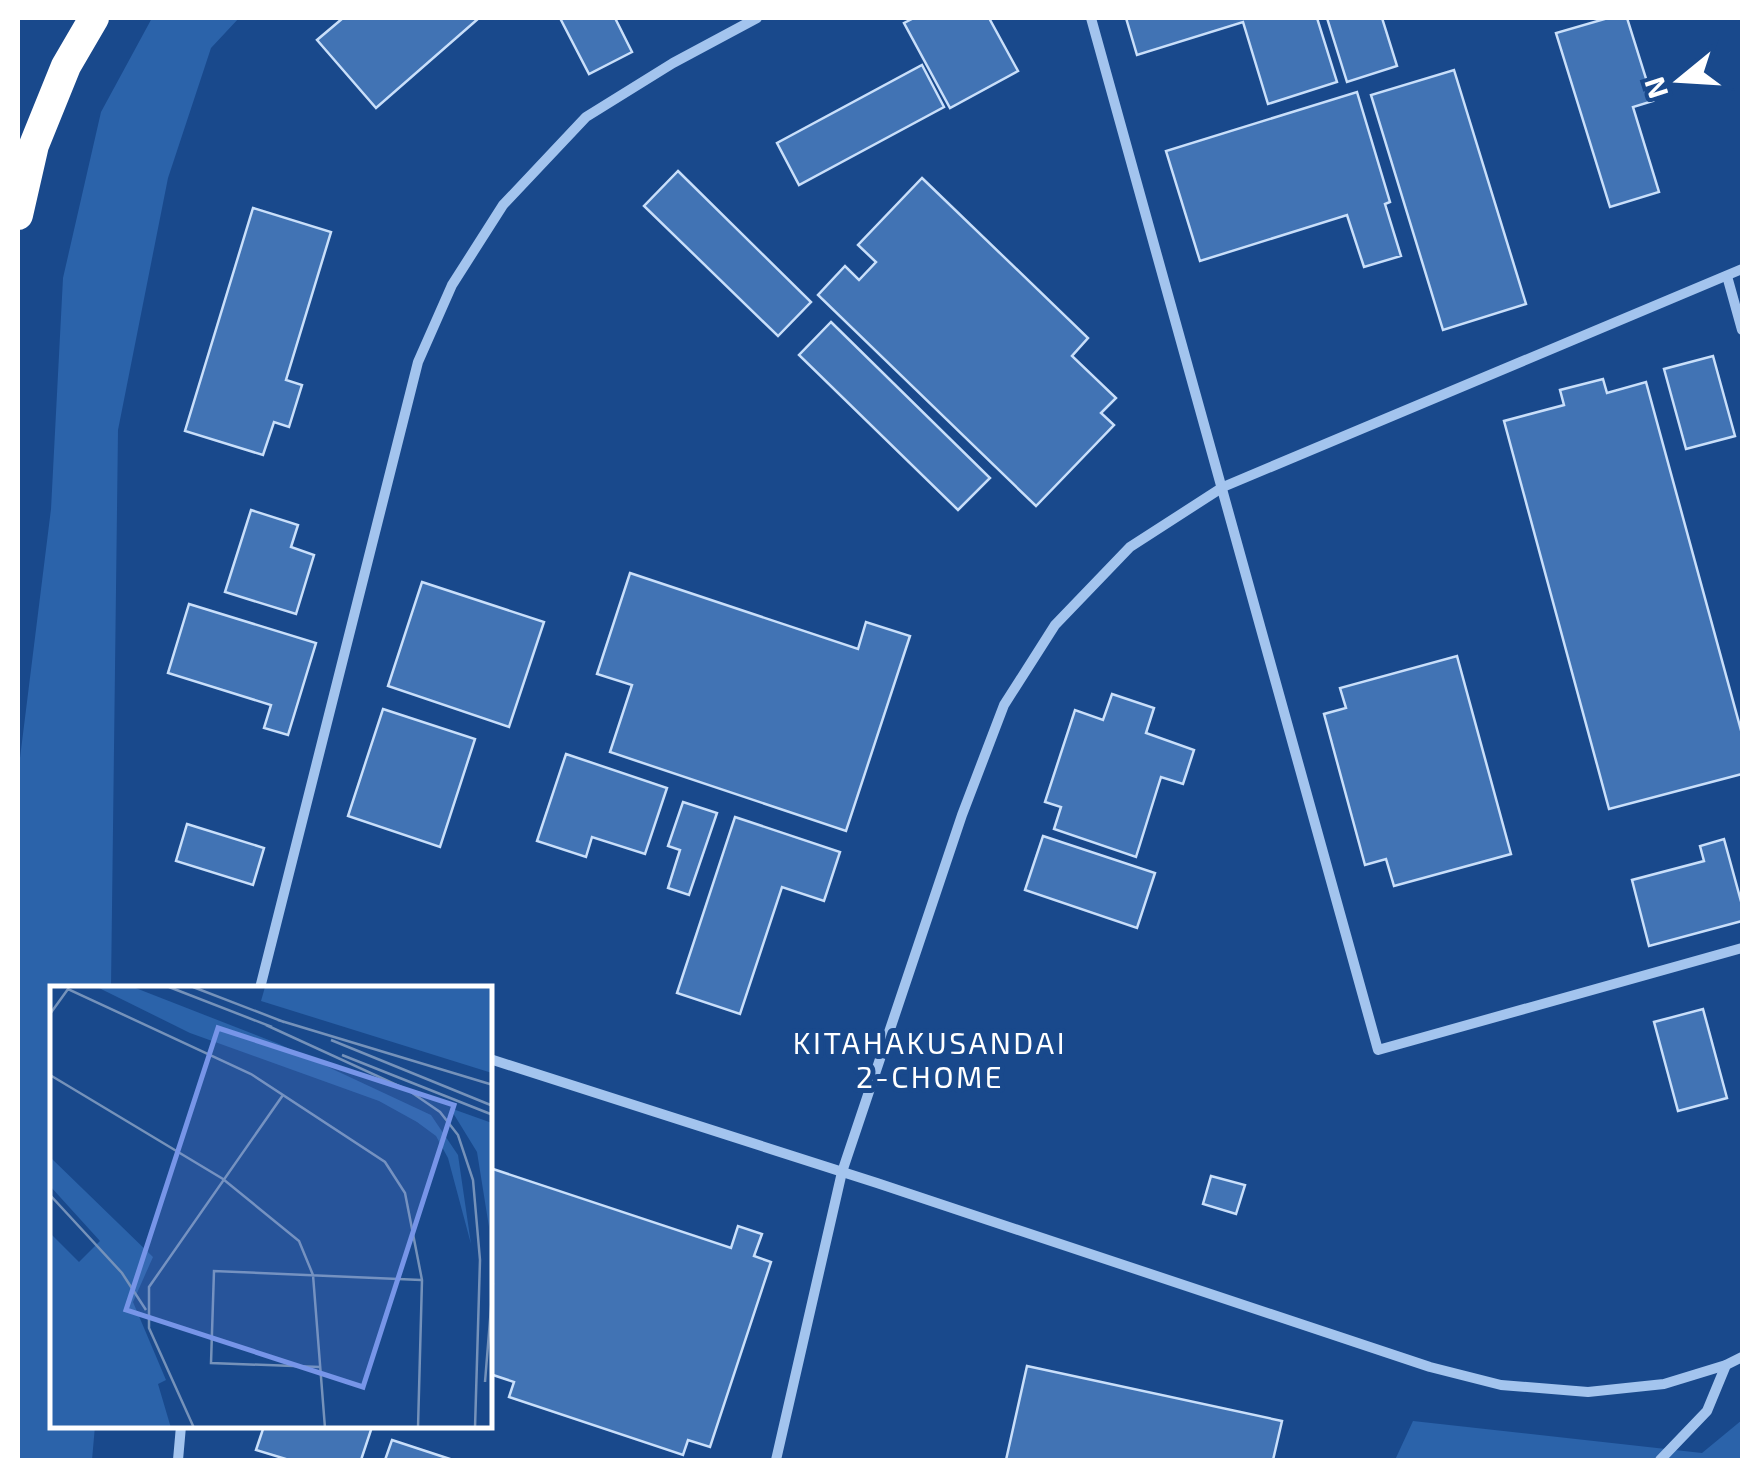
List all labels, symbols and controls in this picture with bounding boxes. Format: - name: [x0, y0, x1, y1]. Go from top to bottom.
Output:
- north arrow: [1630, 30, 1730, 130]
- text: N: [1636, 73, 1675, 103]
- inset map: [50, 986, 492, 1428]
- district label: KITAHAKUSANDAI 2-CHOME: [793, 1024, 1067, 1094]

